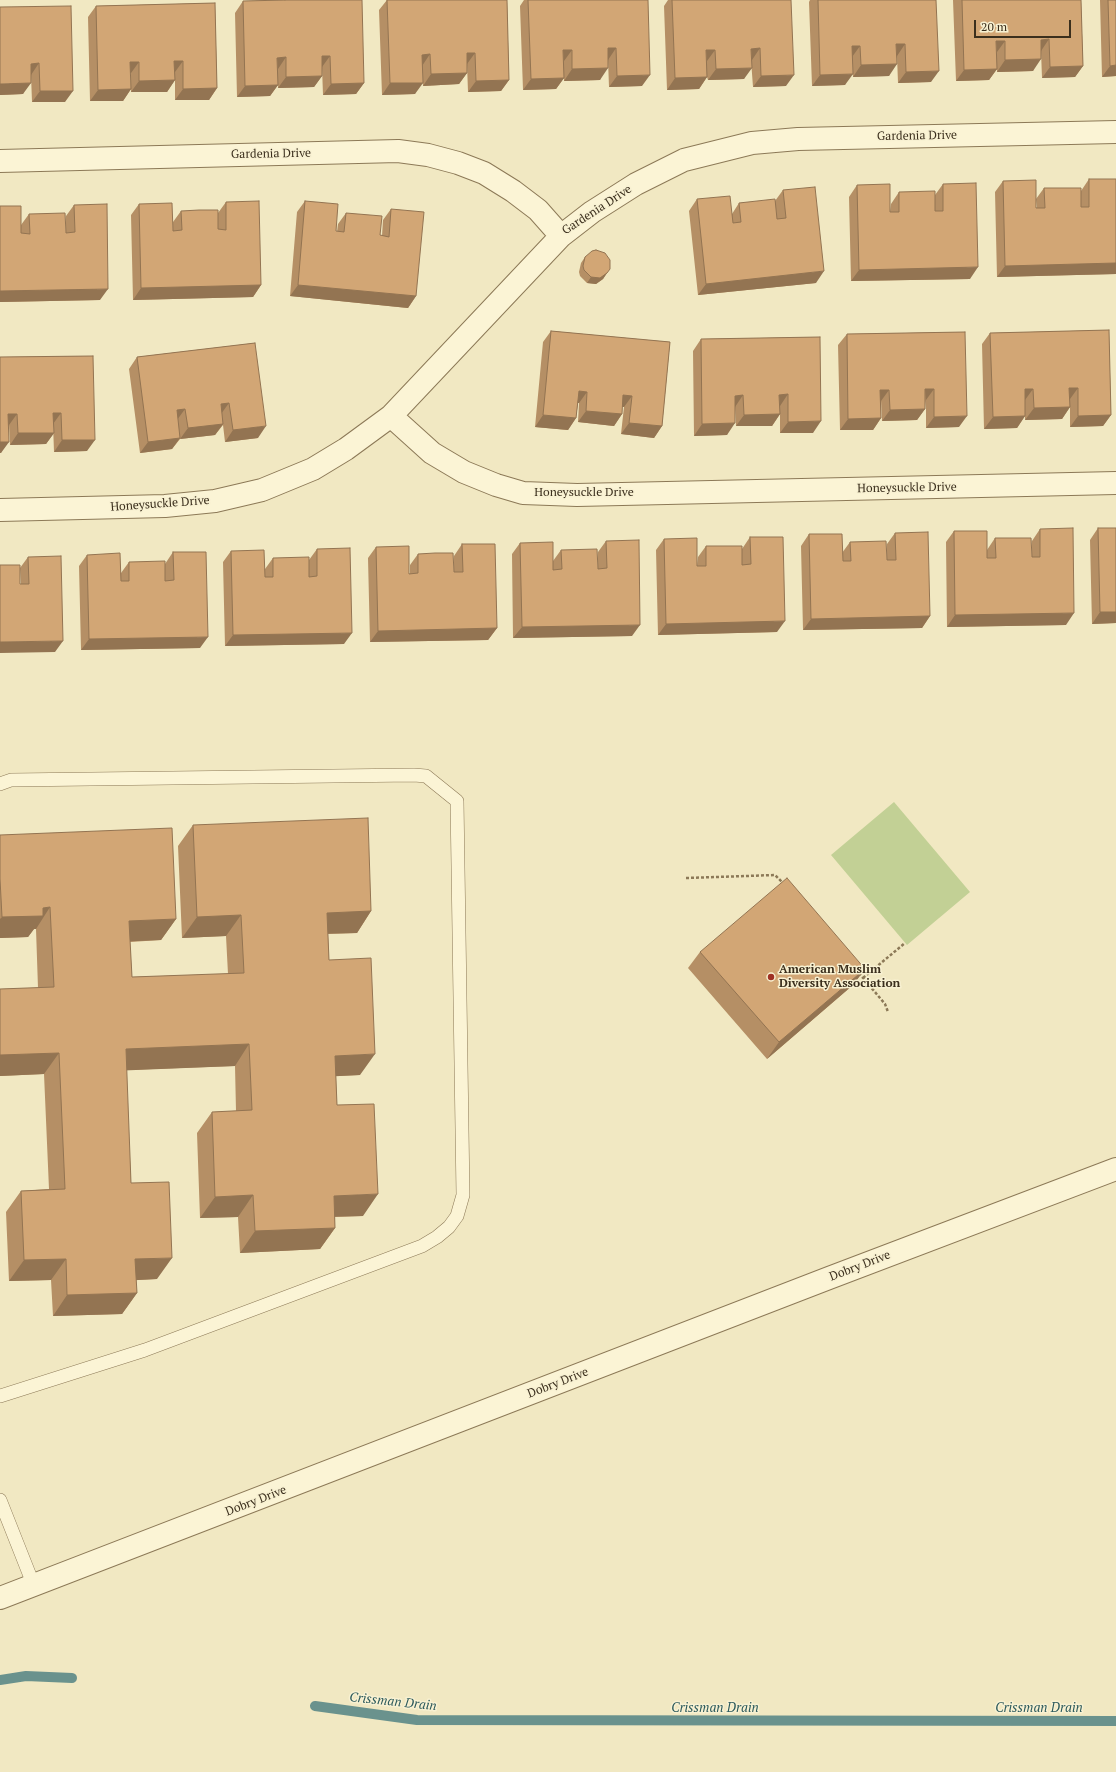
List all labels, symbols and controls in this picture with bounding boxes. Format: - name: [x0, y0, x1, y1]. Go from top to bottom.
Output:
- scale bar: [976, 12, 1073, 38]
- text: 20 m: [981, 19, 1007, 34]
- street label: Gardenia Drive: [877, 128, 957, 144]
- street label: Gardenia Drive: [231, 146, 311, 162]
- street label: Gardenia Drive: [560, 182, 634, 238]
- street label: Honeysuckle Drive: [857, 480, 957, 496]
- street label: Honeysuckle Drive: [534, 486, 634, 500]
- street label: Honeysuckle Drive: [110, 493, 210, 515]
- place label: American Muslim Diversity Association: [779, 963, 900, 991]
- marker: American Muslim Diversity Association: [766, 972, 776, 982]
- street label: Dobry Drive: [828, 1248, 892, 1284]
- street label: Dobry Drive: [526, 1365, 590, 1401]
- street label: Dobry Drive: [224, 1483, 288, 1519]
- water label: Crissman Drain: [349, 1690, 437, 1714]
- water label: Crissman Drain: [671, 1700, 759, 1716]
- water label: Crissman Drain: [995, 1700, 1083, 1716]

